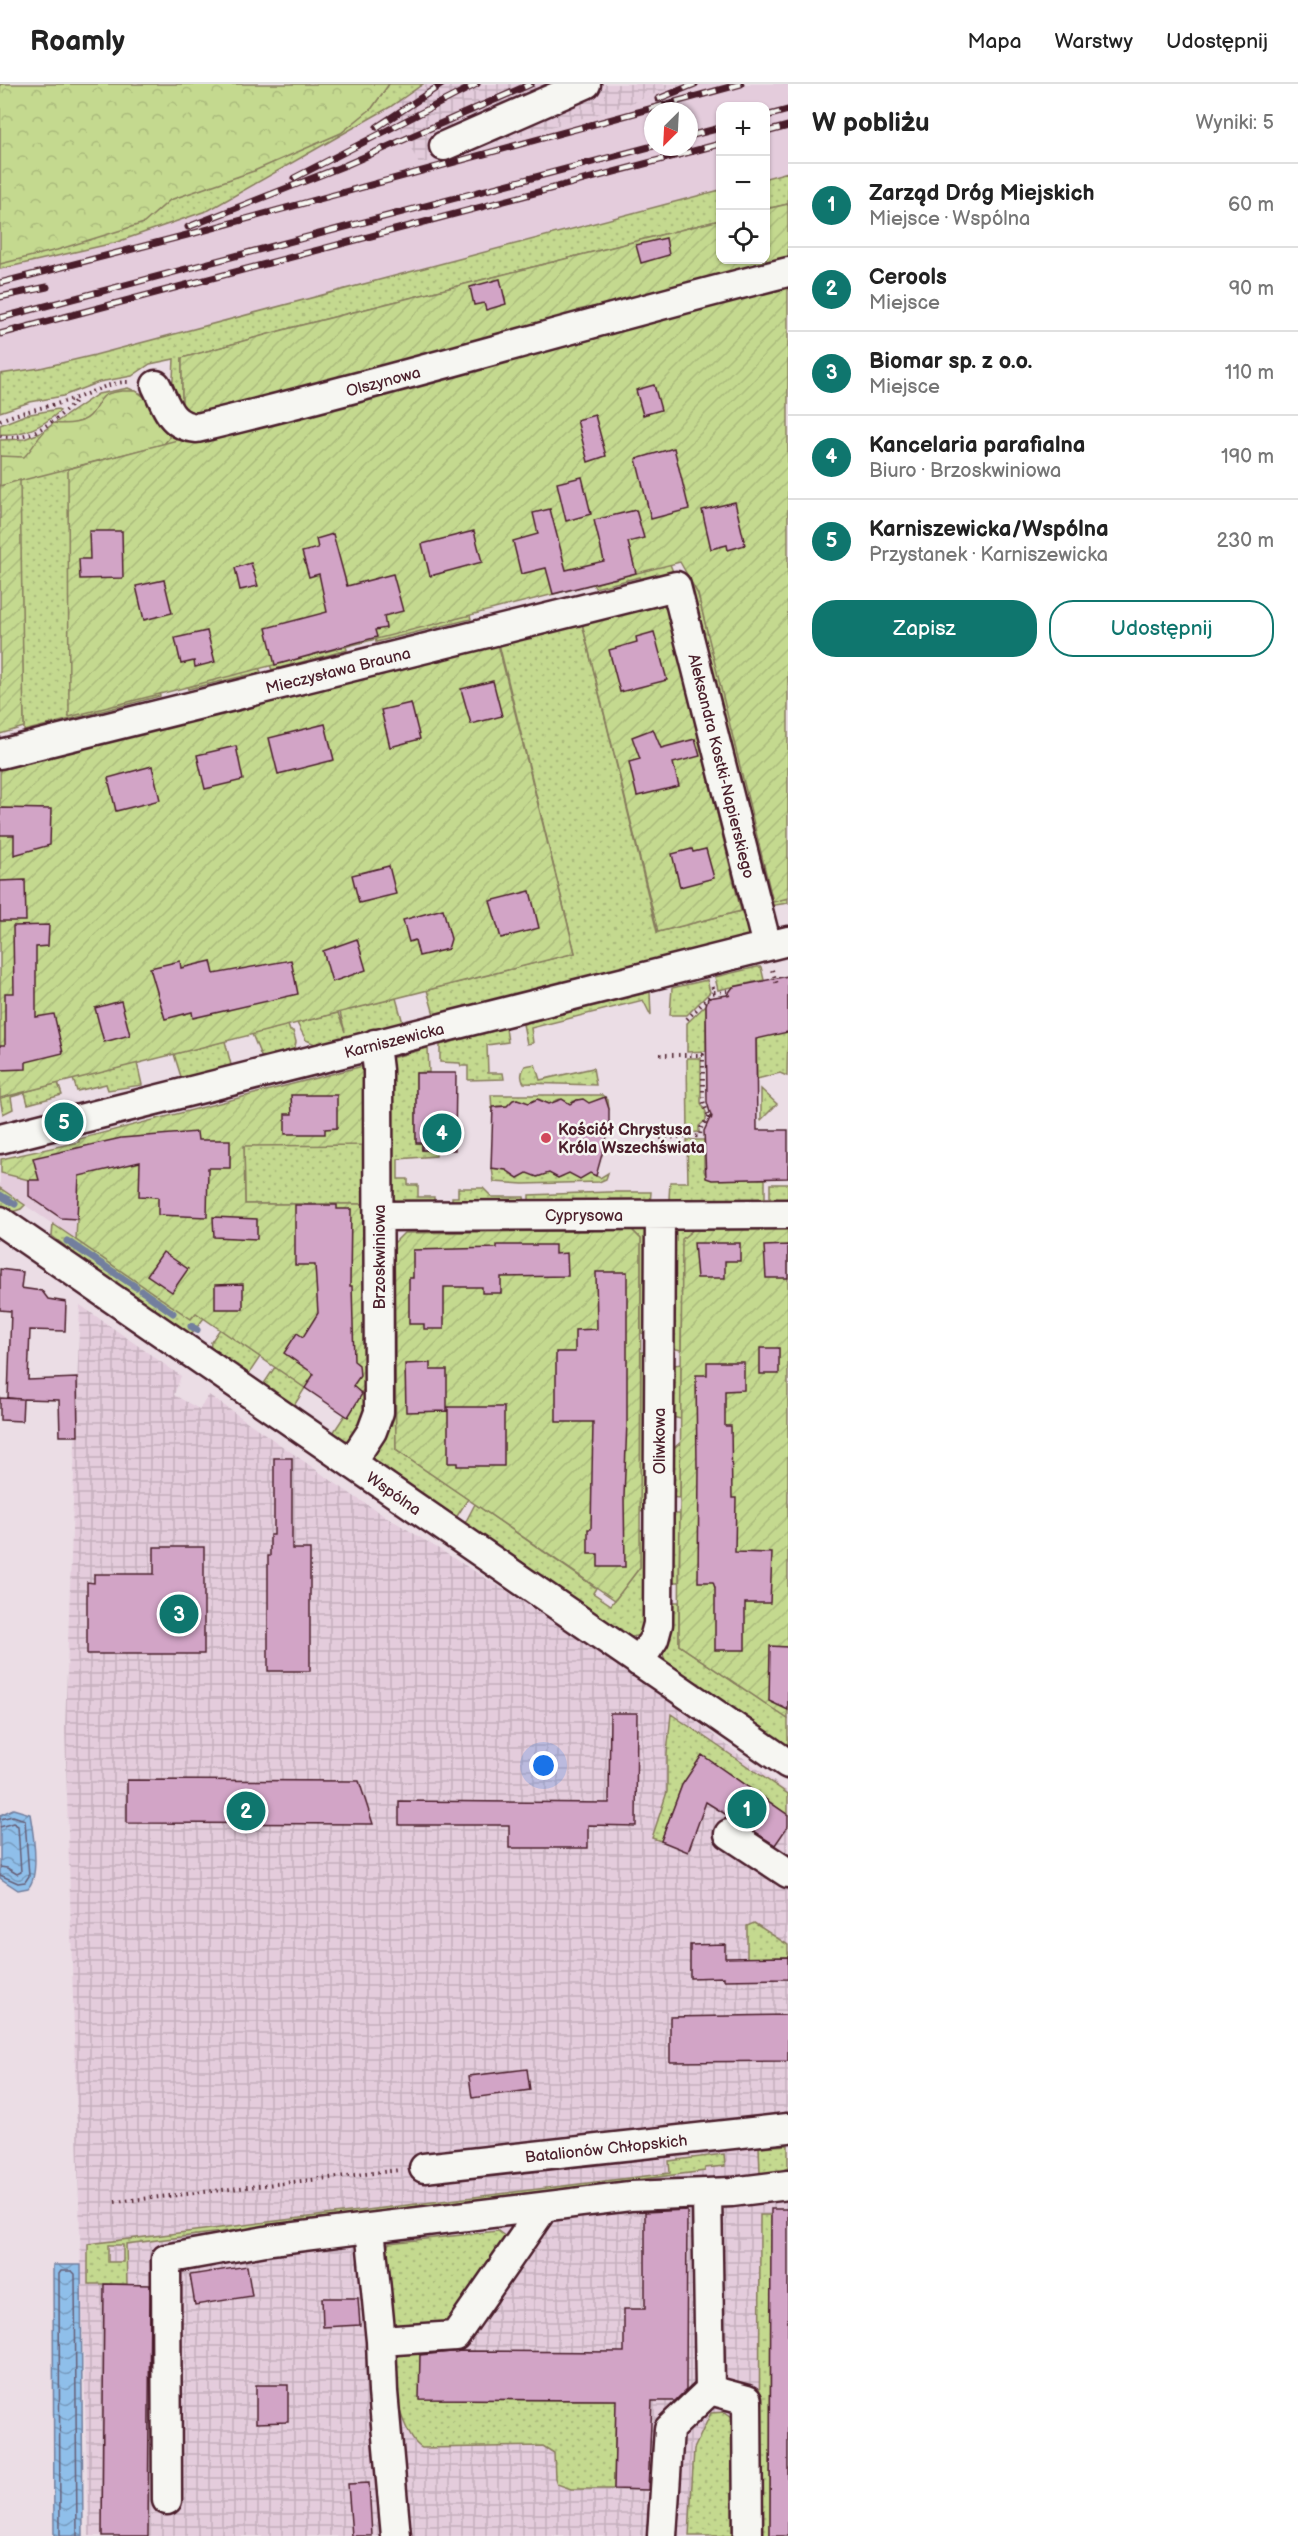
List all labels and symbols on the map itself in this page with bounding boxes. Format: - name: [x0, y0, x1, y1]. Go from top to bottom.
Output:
- north arrow: [644, 102, 698, 156]
- street label: Olszynowa: [344, 363, 423, 401]
- street label: Mieczysława Brauna: [264, 644, 413, 699]
- street label: Aleksandra Kostki-Napierskiego: [683, 652, 758, 881]
- street label: Karniszewicka: [342, 1020, 446, 1063]
- pin: 5: [44, 1100, 84, 1144]
- pin: 4: [422, 1110, 462, 1156]
- place label: Kościół Chrystusa Króla Wszechświata: [558, 1121, 705, 1158]
- marker: Kościół Chrystusa Króla Wszechświata: [539, 1131, 553, 1145]
- street label: Brzoskwiniowa: [371, 1204, 390, 1310]
- street label: Cyprysowa: [545, 1207, 623, 1226]
- street label: Oliwkowa: [651, 1408, 670, 1474]
- street label: Wspólna: [362, 1469, 424, 1520]
- pin: 3: [160, 1592, 198, 1636]
- your location: [529, 1751, 558, 1780]
- pin: 1: [728, 1786, 766, 1832]
- pin: 2: [226, 1788, 266, 1834]
- street label: Batalionów Chłopskich: [524, 2131, 689, 2167]

